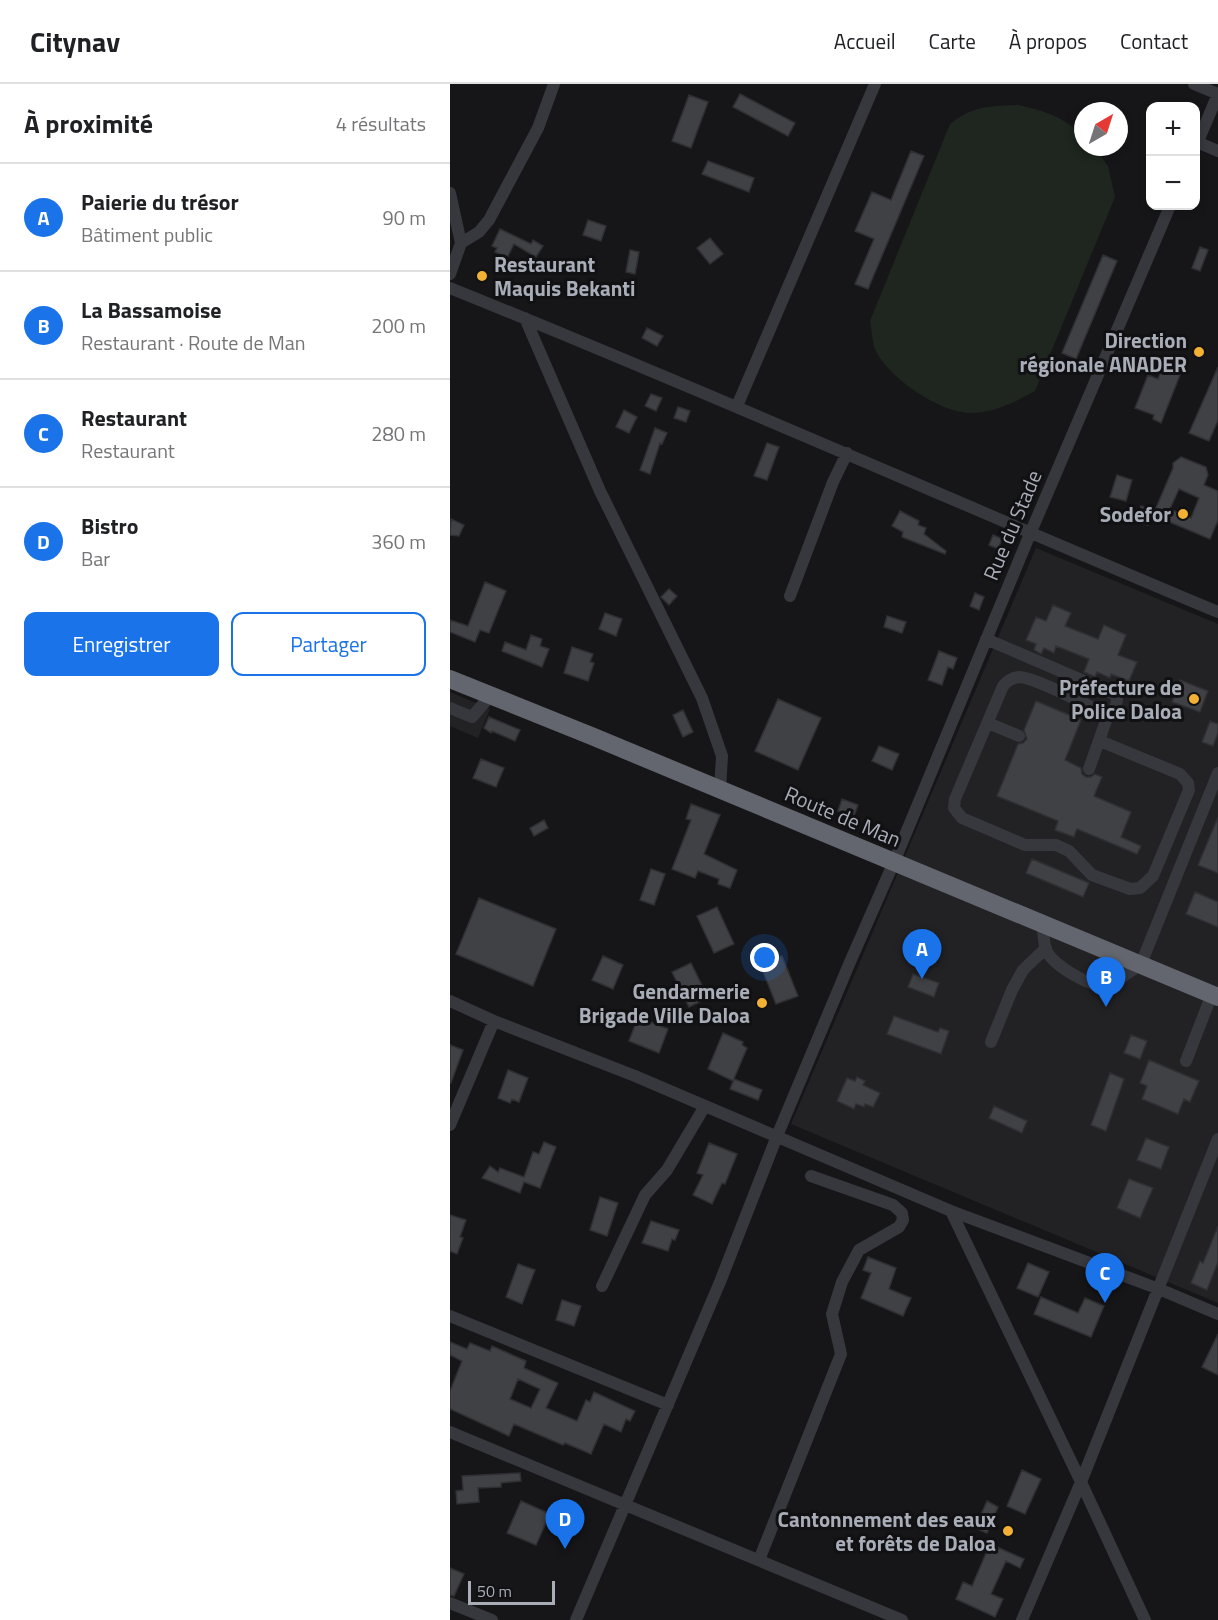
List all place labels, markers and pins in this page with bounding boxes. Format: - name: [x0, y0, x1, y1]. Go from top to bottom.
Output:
- place label: Restaurant Maquis Bekanti: [494, 248, 635, 304]
- marker: Restaurant Maquis Bekanti: [475, 269, 489, 283]
- place label: Direction régionale ANADER: [1019, 324, 1187, 380]
- marker: Direction régionale ANADER: [1192, 345, 1206, 359]
- place label: Sodefor: [1100, 498, 1171, 530]
- marker: Sodefor: [1176, 507, 1190, 521]
- place label: Préfecture de Police Daloa: [1059, 671, 1182, 727]
- marker: Préfecture de Police Daloa: [1187, 692, 1201, 706]
- pin: A: [902, 930, 942, 979]
- pin: B: [1086, 958, 1126, 1007]
- place label: Gendarmerie Brigade Ville Daloa: [579, 975, 750, 1031]
- marker: Gendarmerie Brigade Ville Daloa: [755, 996, 769, 1010]
- pin: C: [1086, 1254, 1124, 1303]
- pin: D: [546, 1500, 584, 1549]
- place label: Cantonnement des eaux et forêts de Daloa: [778, 1503, 996, 1559]
- marker: Cantonnement des eaux et forêts de Daloa: [1001, 1524, 1015, 1538]

